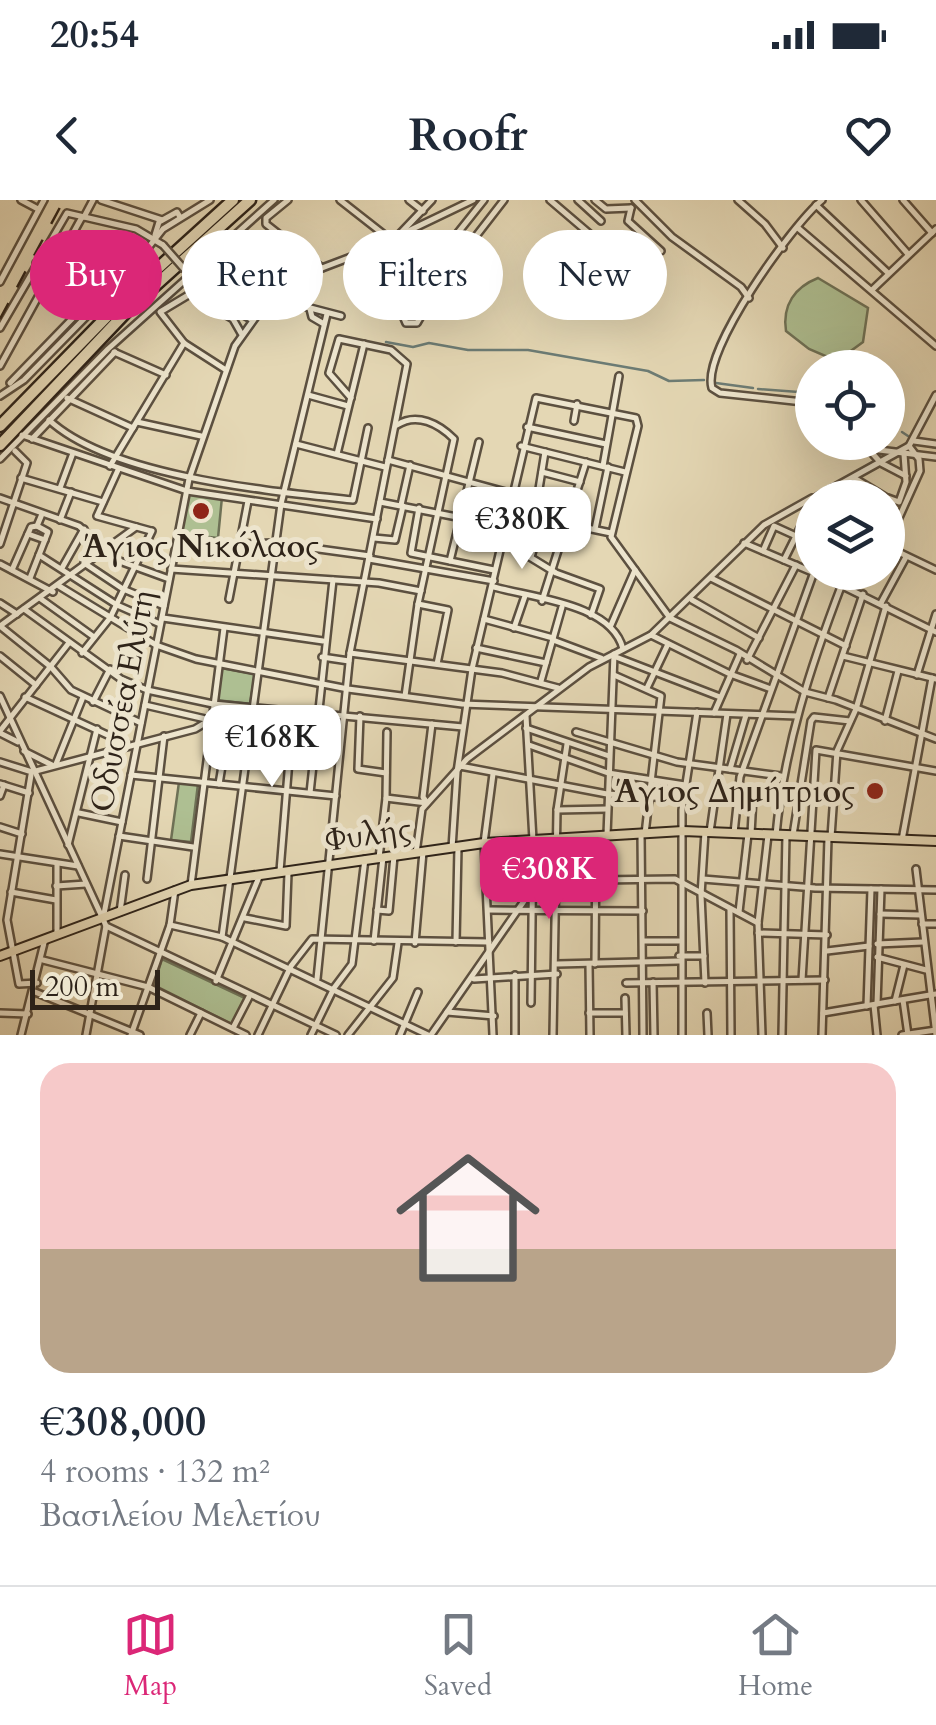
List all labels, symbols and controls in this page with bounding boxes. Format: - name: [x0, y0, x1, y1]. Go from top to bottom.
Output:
- text: 20:54: [50, 9, 139, 61]
- text: Roofr: [408, 105, 528, 166]
- icon: back: [40, 108, 95, 163]
- icon: heart: [841, 108, 896, 163]
- chip: Buy: [30, 230, 162, 320]
- chip: Rent: [182, 230, 323, 320]
- chip: Filters: [343, 230, 503, 320]
- chip: New: [523, 230, 667, 320]
- map controls: [795, 350, 905, 590]
- button: locate: [795, 350, 905, 460]
- button: layers: [795, 480, 905, 590]
- pin: €380K: [452, 487, 592, 572]
- text: €380K: [475, 497, 569, 541]
- marker: Άγιος Νικόλαος: [190, 500, 212, 522]
- place label: Άγιος Νικόλαος: [82, 525, 319, 569]
- street label: Οδυσσέα Ελύτη: [80, 587, 166, 816]
- pin: €168K: [202, 705, 342, 790]
- text: €168K: [225, 715, 319, 759]
- place label: Άγιος Δημήτριος: [614, 770, 855, 814]
- marker: Άγιος Δημήτριος: [864, 780, 886, 802]
- street label: Φυλής: [322, 807, 414, 863]
- pin: €308K: [479, 837, 619, 922]
- text: €308K: [502, 847, 596, 891]
- scale bar: [30, 965, 160, 1010]
- text: 200 m: [45, 968, 119, 1006]
- icon: home: [378, 1128, 558, 1308]
- text: €308,000: [40, 1393, 206, 1450]
- text: 4 rooms · 132 m²: [40, 1450, 270, 1494]
- text: Βασιλείου Μελετίου: [40, 1494, 321, 1538]
- tab: Map: [123, 1607, 178, 1705]
- tab: Saved: [424, 1607, 492, 1705]
- tab: Home: [738, 1607, 813, 1705]

